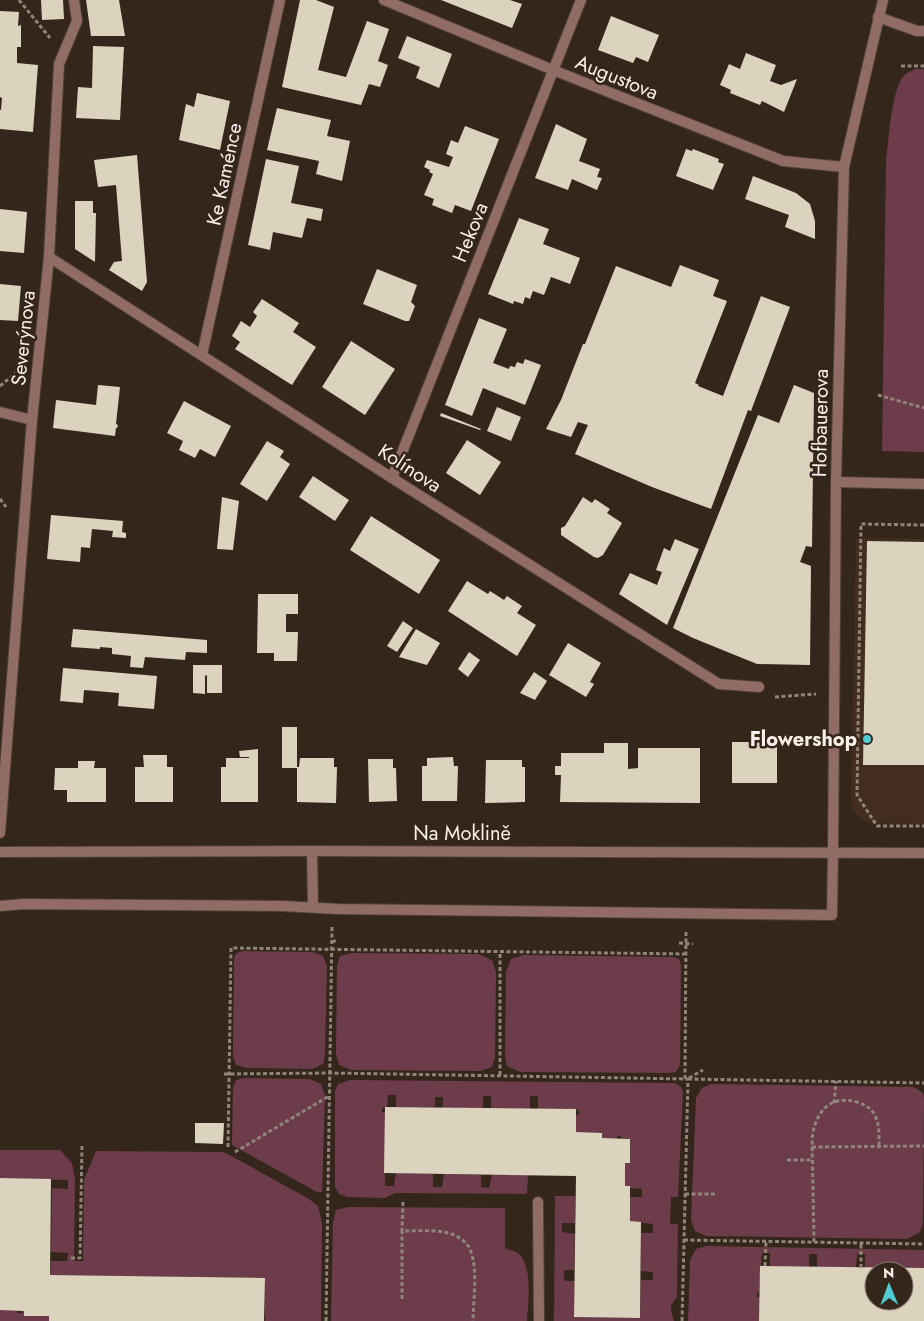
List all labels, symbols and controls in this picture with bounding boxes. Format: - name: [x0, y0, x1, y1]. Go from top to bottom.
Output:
- street label: Augustova: [571, 48, 663, 107]
- street label: Ke Kaménce: [199, 120, 250, 228]
- street label: Hekova: [445, 198, 496, 266]
- street label: Severýnova: [4, 289, 43, 387]
- street label: Hofbauerova: [805, 369, 836, 477]
- street label: Kolínova: [372, 437, 447, 500]
- place label: Flowershop: [750, 725, 857, 754]
- marker: Flowershop: [861, 733, 873, 745]
- street label: Na Moklině: [413, 819, 511, 848]
- north arrow: [864, 1261, 914, 1311]
- text: N: [883, 1263, 895, 1283]

